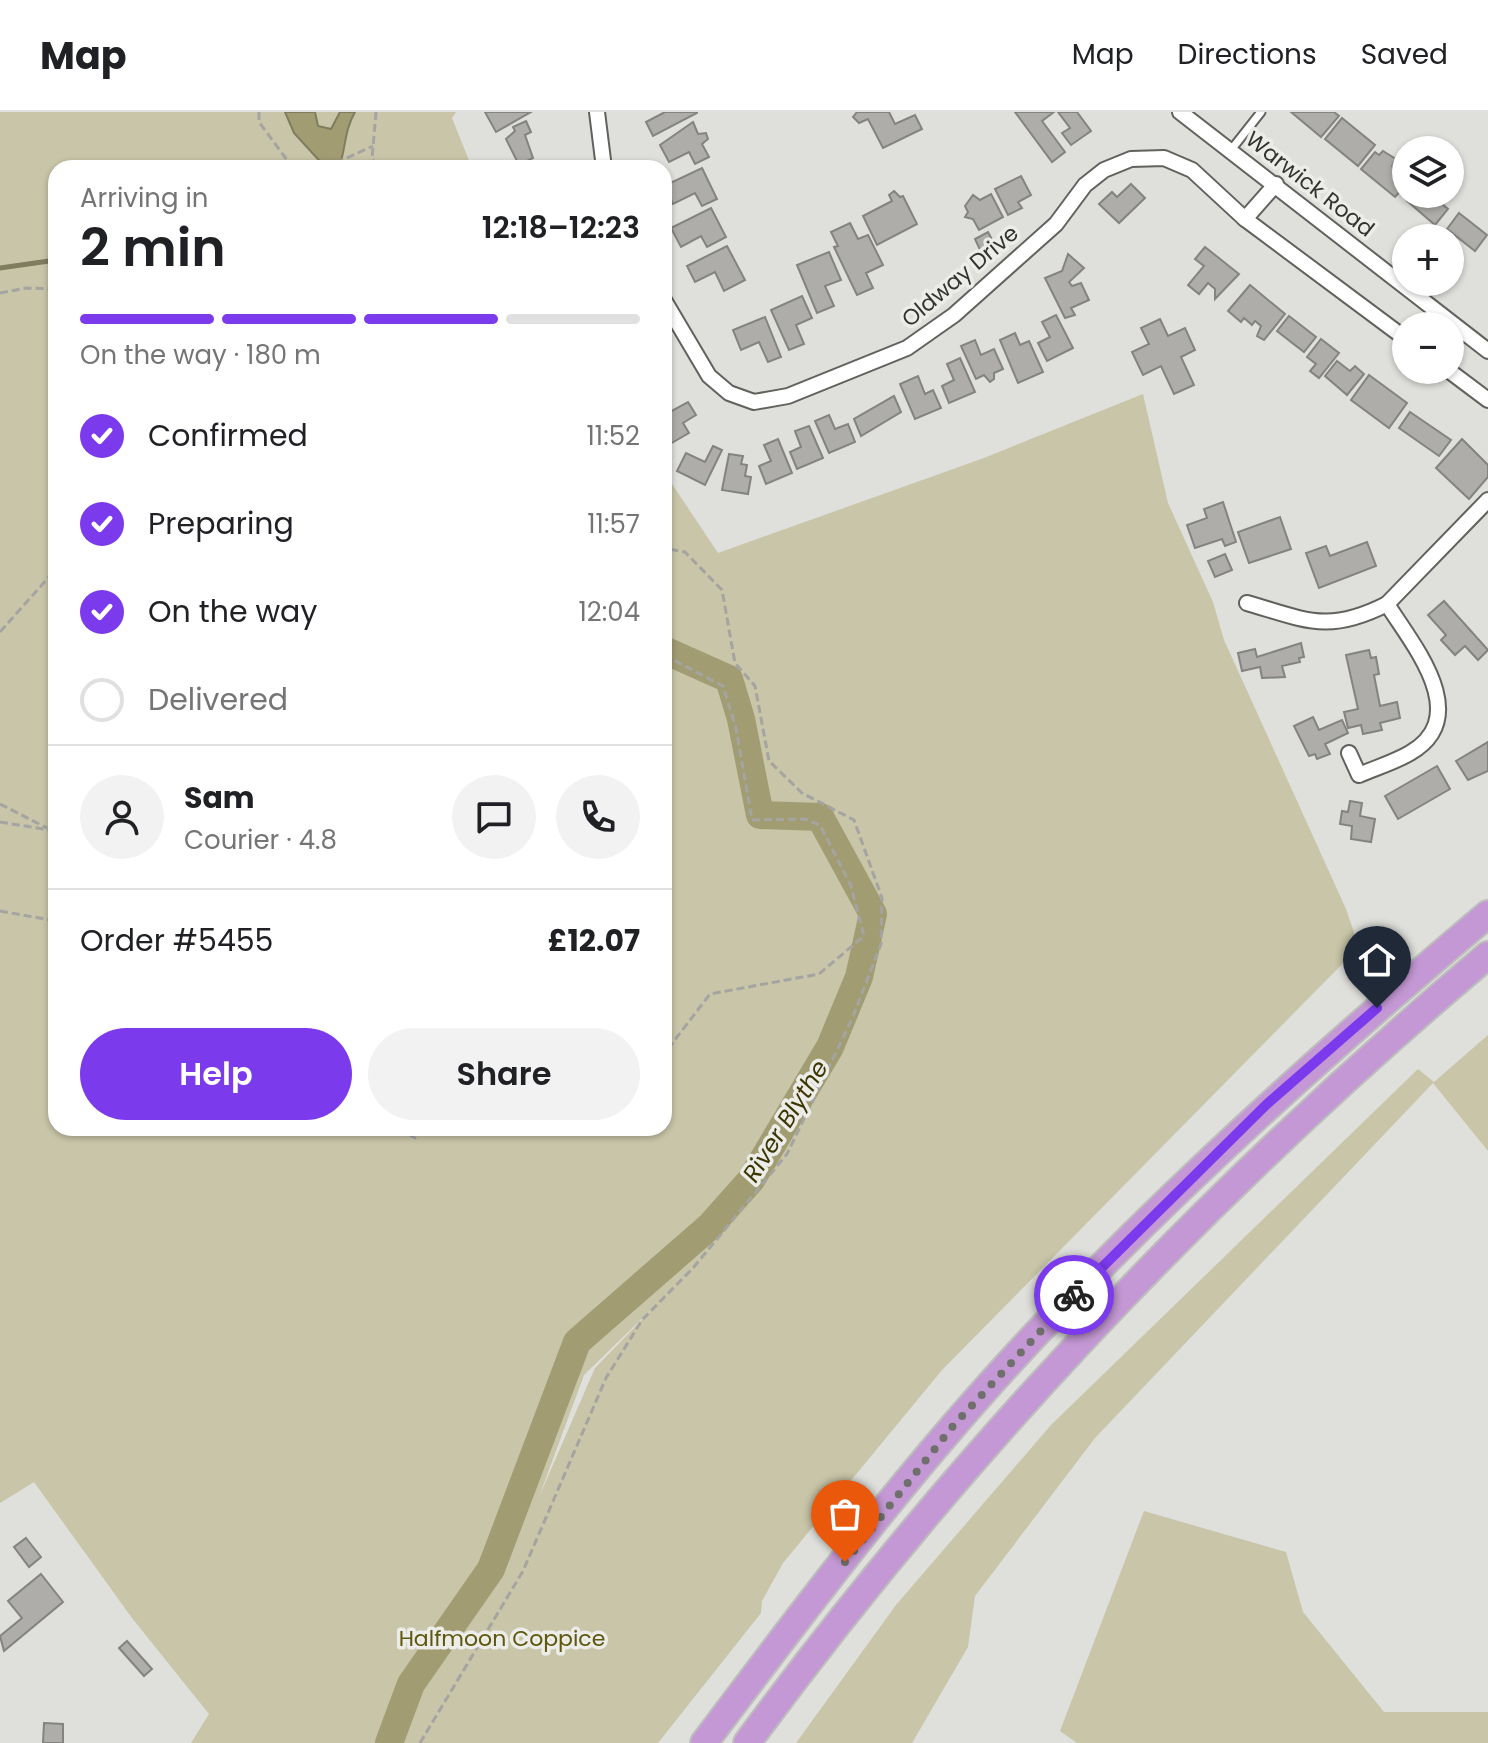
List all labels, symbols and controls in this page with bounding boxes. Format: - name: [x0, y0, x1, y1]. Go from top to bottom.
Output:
- text: Map: [40, 29, 127, 82]
- text: Map: [1072, 35, 1134, 74]
- text: Directions: [1178, 35, 1317, 74]
- text: Saved: [1361, 35, 1448, 74]
- street label: Warwick Road: [1239, 124, 1381, 244]
- map controls: [1392, 136, 1464, 384]
- button: layers: [1392, 136, 1464, 208]
- text: Arriving in: [80, 180, 209, 216]
- text: 12:18–12:23: [482, 206, 640, 249]
- text: 2 min: [80, 211, 226, 284]
- street label: Oldway Drive: [895, 218, 1025, 334]
- button: +: [1392, 224, 1464, 296]
- button: −: [1392, 312, 1464, 384]
- text: On the way · 180 m: [80, 337, 321, 373]
- icon: check: [80, 414, 124, 458]
- text: Confirmed: [148, 414, 308, 457]
- text: 11:52: [587, 418, 640, 454]
- icon: check: [80, 502, 124, 546]
- text: Preparing: [148, 502, 294, 545]
- text: 11:57: [587, 506, 640, 542]
- icon: check: [80, 590, 124, 634]
- text: On the way: [148, 590, 317, 633]
- text: 12:04: [579, 594, 640, 630]
- text: Delivered: [148, 678, 288, 721]
- button: person: [80, 775, 164, 859]
- button: chat: [452, 775, 536, 859]
- button: phone: [556, 775, 640, 859]
- text: Sam: [184, 776, 255, 819]
- text: Courier · 4.8: [184, 822, 337, 858]
- text: Order #5455: [80, 919, 273, 962]
- text: £12.07: [548, 919, 640, 962]
- pin: [1343, 926, 1411, 1008]
- icon: home: [1355, 938, 1399, 982]
- button: Help: [80, 1028, 352, 1120]
- button: Share: [368, 1028, 640, 1120]
- water label: River Blythe: [734, 1054, 836, 1188]
- courier: [1034, 1255, 1114, 1335]
- icon: bike: [1052, 1273, 1096, 1317]
- pin: [811, 1480, 879, 1562]
- icon: bag: [823, 1492, 867, 1536]
- park label: Halfmoon Coppice: [399, 1623, 605, 1654]

